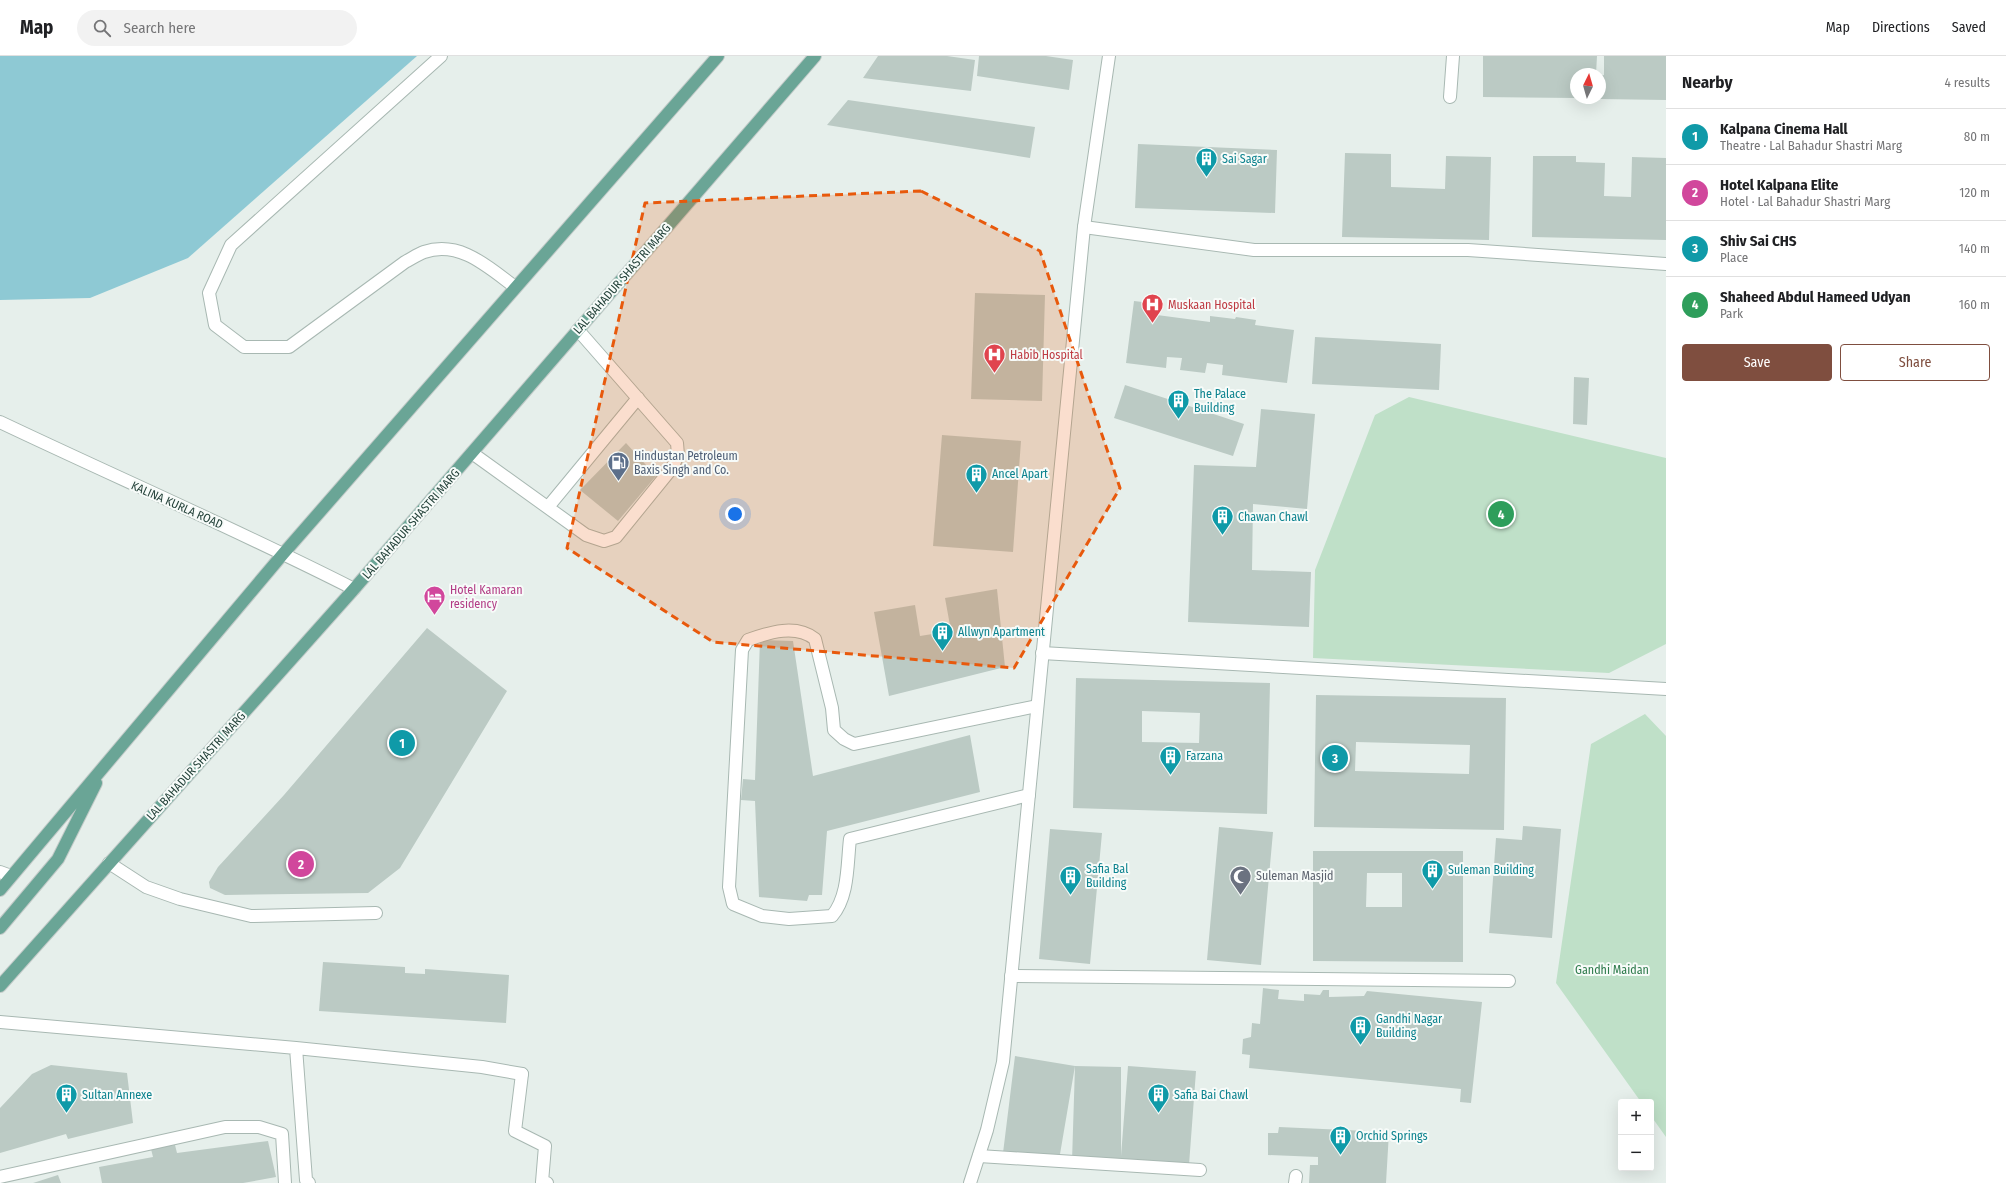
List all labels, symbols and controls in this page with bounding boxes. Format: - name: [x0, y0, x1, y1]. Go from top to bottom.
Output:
- search box: [77, 10, 357, 46]
- text: Map: [20, 16, 53, 39]
- icon: search: [91, 17, 113, 39]
- text: Search here: [123, 19, 196, 37]
- text: Map: [1826, 19, 1850, 36]
- text: Directions: [1872, 19, 1930, 36]
- text: Saved: [1952, 19, 1986, 36]
- north arrow: [1570, 68, 1606, 104]
- text: Nearby: [1682, 72, 1733, 93]
- text: 4 results: [1944, 75, 1990, 90]
- text: Kalpana Cinema Hall: [1720, 120, 1848, 138]
- text: 1: [1692, 129, 1698, 144]
- text: 80 m: [1964, 129, 1990, 144]
- text: Theatre · Lal Bahadur Shastri Marg: [1720, 138, 1902, 153]
- building icon: Sai Sagar: [1193, 146, 1219, 179]
- place label: Sai Sagar: [1222, 152, 1268, 166]
- text: Hotel Kalpana Elite: [1720, 176, 1838, 194]
- text: 2: [1692, 185, 1698, 200]
- text: 120 m: [1959, 185, 1990, 200]
- text: Hotel · Lal Bahadur Shastri Marg: [1720, 194, 1890, 209]
- street label: LAL BAHADUR SHASTRI MARG: [570, 221, 674, 337]
- text: Shiv Sai CHS: [1720, 232, 1797, 250]
- text: 3: [1692, 241, 1698, 256]
- text: 140 m: [1959, 241, 1990, 256]
- text: Place: [1720, 250, 1748, 265]
- text: Shaheed Abdul Hameed Udyan: [1720, 288, 1911, 306]
- hospital icon: Muskaan Hospital: [1140, 292, 1166, 325]
- text: 4: [1692, 297, 1698, 312]
- text: 160 m: [1959, 297, 1990, 312]
- place label: Muskaan Hospital: [1168, 298, 1255, 312]
- text: Park: [1720, 306, 1743, 321]
- hospital icon: Habib Hospital: [981, 342, 1007, 375]
- button: Save: [1682, 344, 1832, 381]
- button: Share: [1840, 344, 1990, 381]
- place label: Habib Hospital: [1010, 348, 1083, 362]
- place label: The Palace Building: [1194, 387, 1246, 415]
- building icon: The Palace Building: [1166, 388, 1192, 421]
- place label: Hindustan Petroleum Baxis Singh and Co.: [634, 449, 738, 477]
- fuel station icon: Hindustan Petroleum Baxis Singh and Co.: [606, 450, 632, 483]
- building icon: Ancel Apart: [964, 461, 990, 494]
- street label: LAL BAHADUR SHASTRI MARG: [359, 466, 463, 582]
- place label: Ancel Apart: [992, 467, 1048, 481]
- street label: KALINA KURLA ROAD: [129, 478, 225, 532]
- pin: 4: [1488, 499, 1514, 529]
- your location: [725, 504, 745, 524]
- building icon: Chawan Chawl: [1209, 504, 1235, 537]
- place label: Chawan Chawl: [1238, 510, 1308, 524]
- place label: Hotel Kamaran residency: [450, 583, 523, 611]
- hotel icon: Hotel Kamaran residency: [421, 584, 447, 617]
- building icon: Allwyn Apartment: [929, 619, 955, 652]
- place label: Allwyn Apartment: [958, 625, 1045, 639]
- street label: LAL BAHADUR SHASTRI MARG: [144, 709, 248, 823]
- pin: 1: [389, 728, 415, 758]
- building icon: Farzana: [1158, 743, 1184, 776]
- pin: 3: [1322, 743, 1348, 773]
- place label: Farzana: [1186, 749, 1223, 763]
- pin: 2: [288, 849, 314, 879]
- building icon: Suleman Building: [1419, 857, 1445, 890]
- place label: Safia Bal Building: [1086, 862, 1128, 890]
- building icon: Safia Bal Building: [1057, 863, 1083, 896]
- mosque icon: Suleman Masjid: [1227, 863, 1253, 896]
- place label: Suleman Building: [1448, 863, 1534, 877]
- place label: Suleman Masjid: [1256, 869, 1333, 883]
- park label: Gandhi Maidan: [1575, 963, 1649, 977]
- place label: Gandhi Nagar Building: [1376, 1012, 1443, 1040]
- building icon: Gandhi Nagar Building: [1347, 1013, 1373, 1046]
- building icon: Sultan Annexe: [53, 1082, 79, 1115]
- building icon: Safia Bai Chawl: [1146, 1082, 1172, 1115]
- place label: Sultan Annexe: [82, 1088, 152, 1102]
- place label: Safia Bai Chawl: [1174, 1088, 1248, 1102]
- map controls: [1618, 1099, 1654, 1171]
- button: +: [1618, 1099, 1654, 1135]
- building icon: Orchid Springs: [1327, 1123, 1353, 1156]
- place label: Orchid Springs: [1356, 1129, 1428, 1143]
- button: −: [1618, 1135, 1654, 1171]

